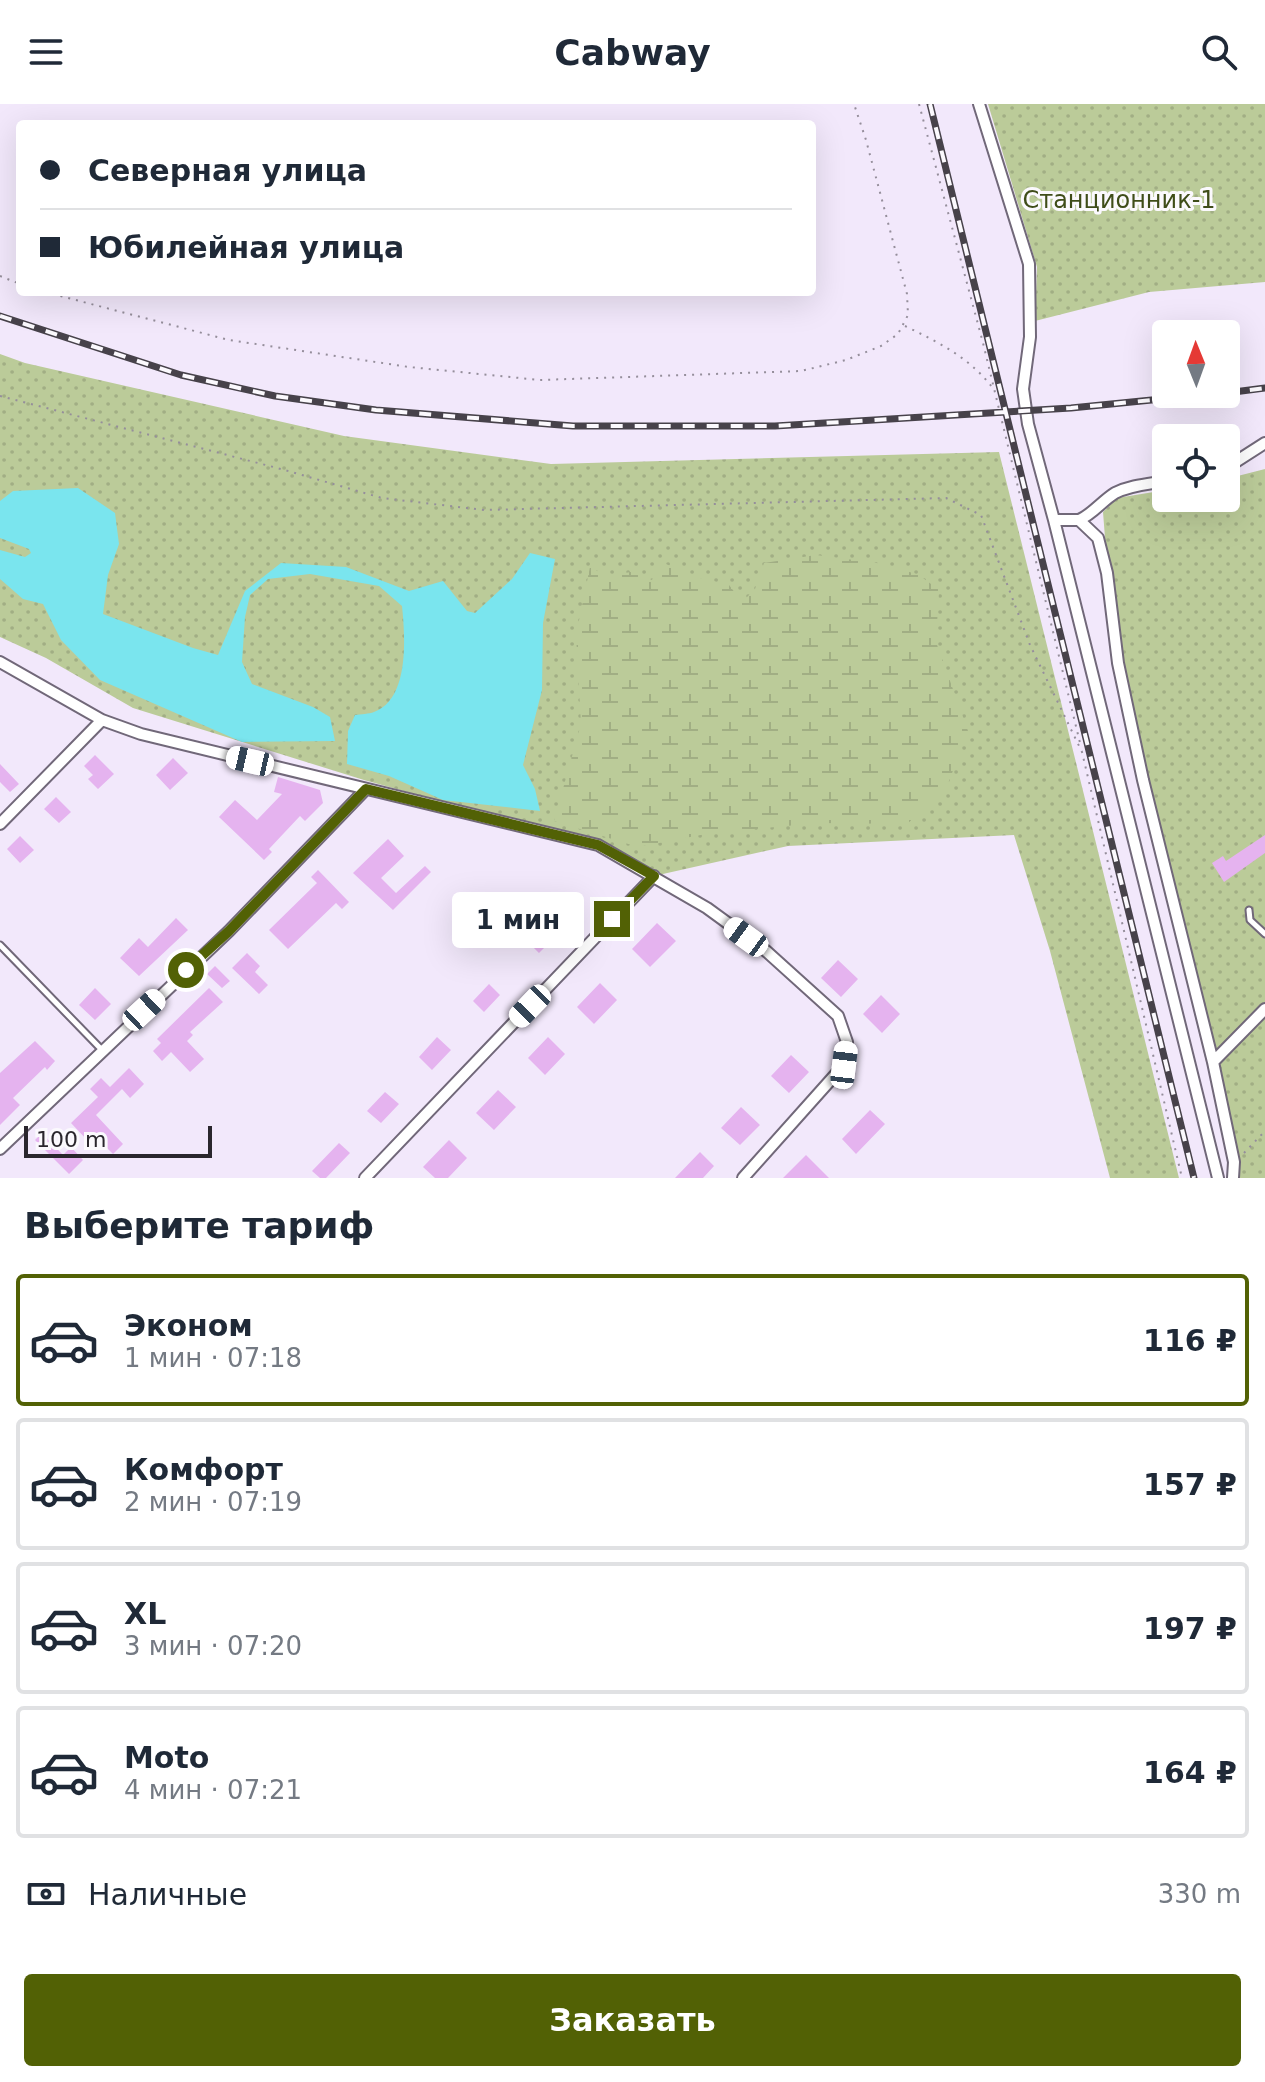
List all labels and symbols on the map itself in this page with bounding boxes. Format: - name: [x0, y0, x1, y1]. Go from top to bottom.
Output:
- park label: Станционник-1: [1022, 186, 1216, 214]
- north arrow: [1152, 320, 1240, 408]
- car: [224, 744, 276, 778]
- callout: 1 мин: [452, 891, 584, 947]
- route end: [594, 901, 630, 937]
- car: [720, 913, 772, 961]
- route start: [168, 952, 204, 988]
- car: [505, 980, 555, 1032]
- car: [118, 985, 170, 1035]
- car: [829, 1040, 859, 1090]
- scale bar: [24, 1122, 212, 1158]

